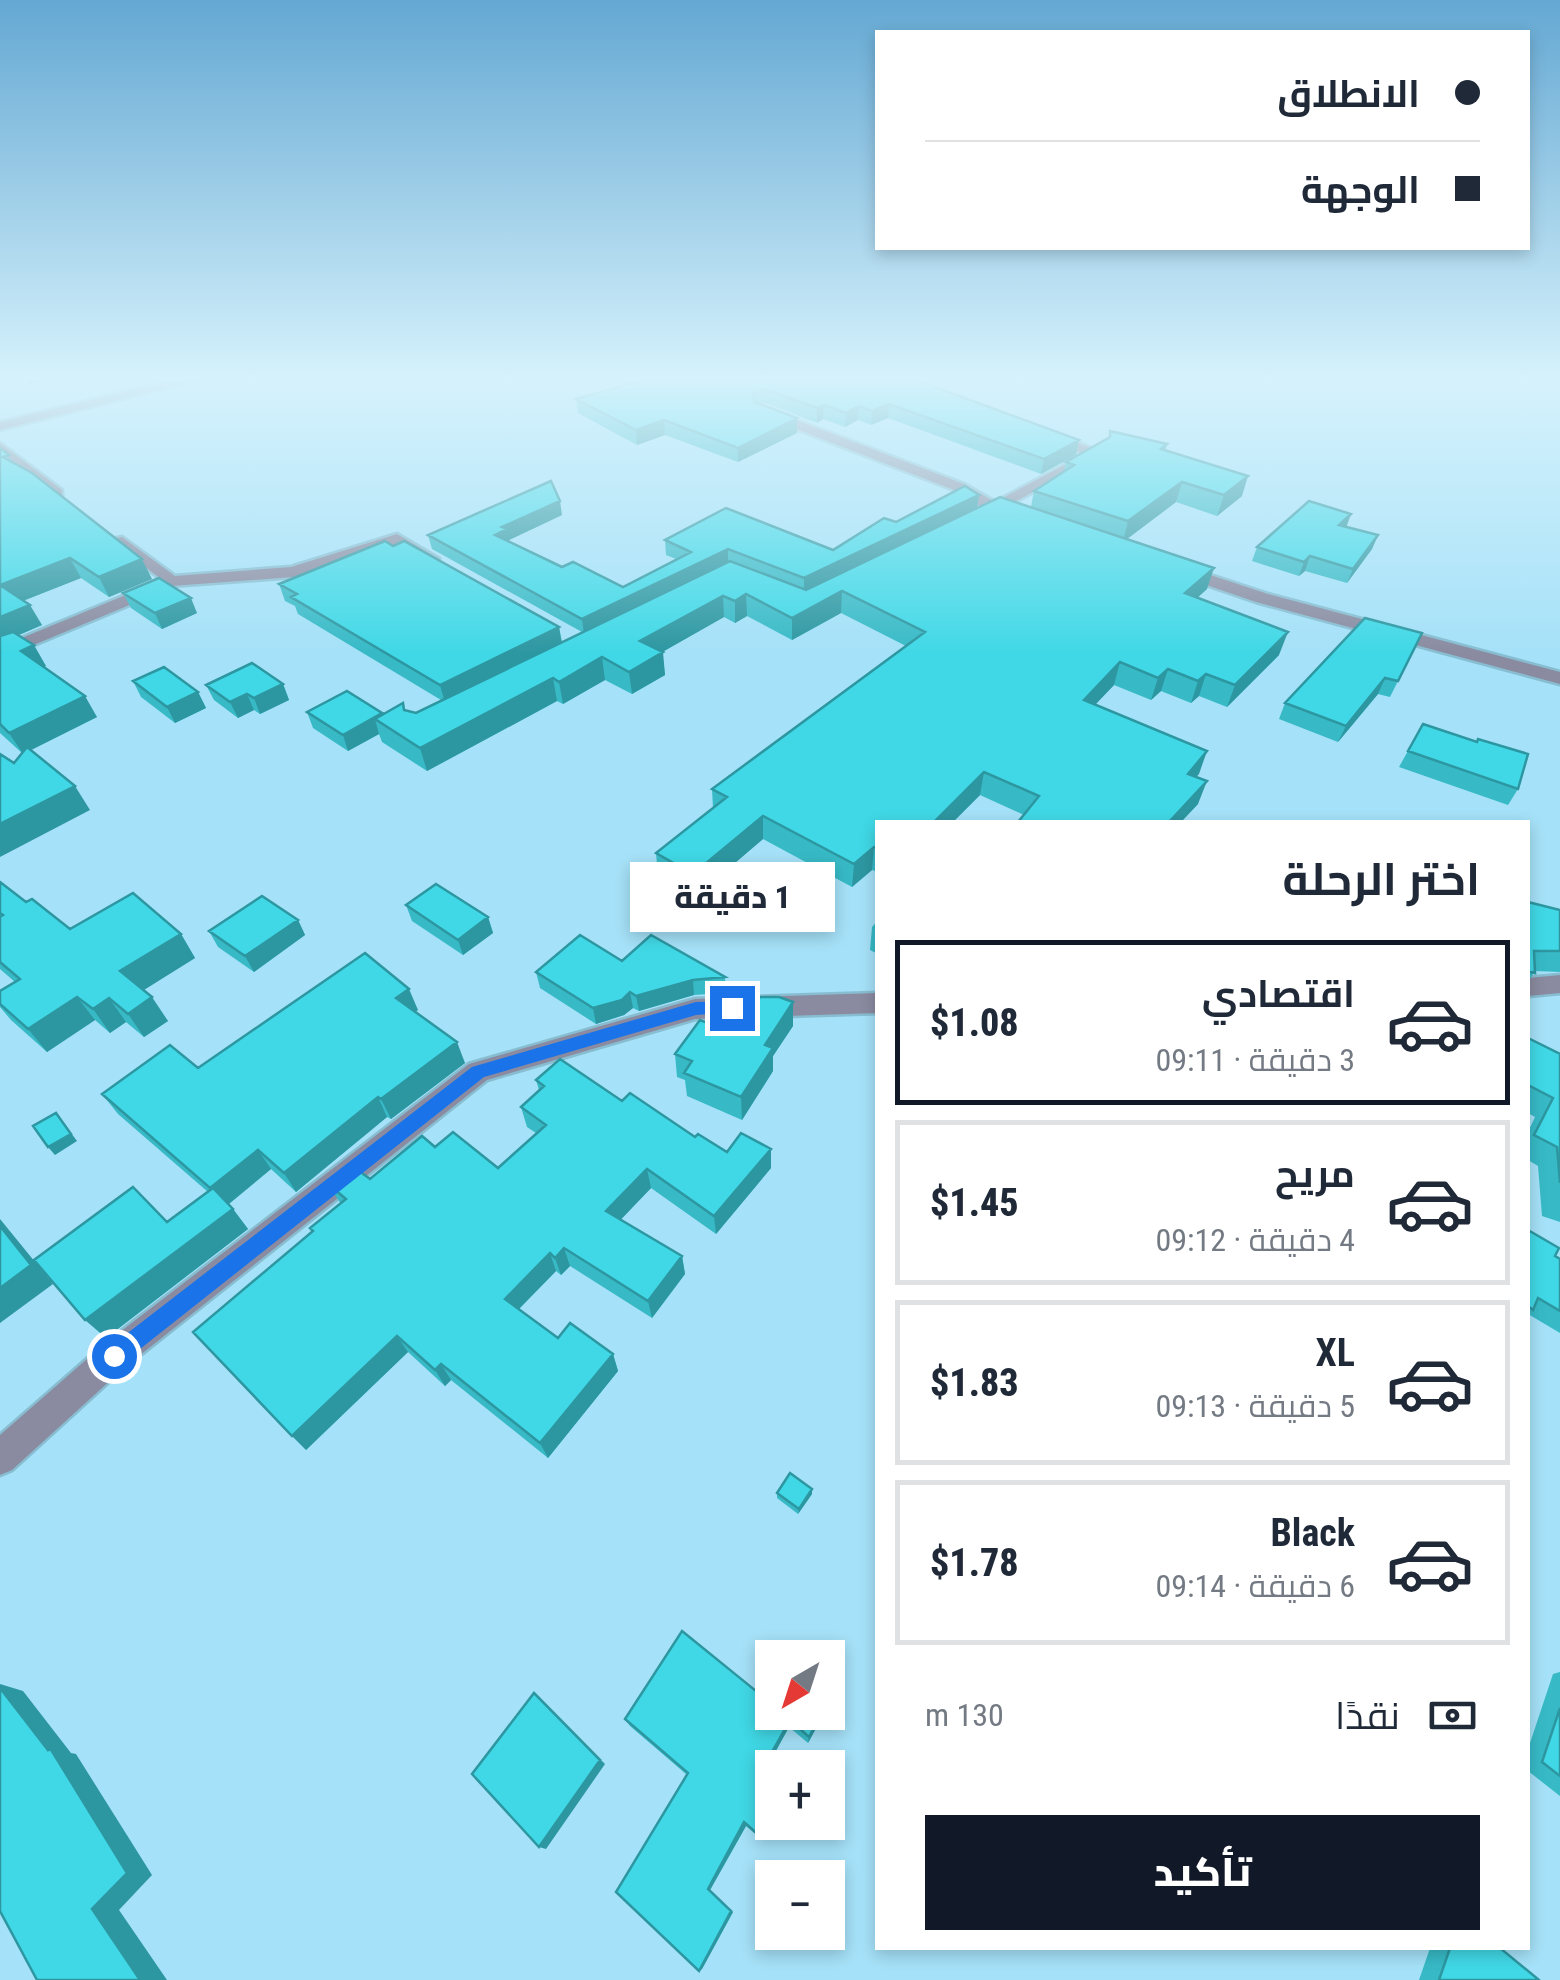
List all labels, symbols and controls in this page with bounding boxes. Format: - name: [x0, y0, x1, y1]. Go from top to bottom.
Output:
- text: الانطلاق: [1277, 72, 1420, 116]
- text: الوجهة: [1301, 168, 1420, 212]
- text: اختر الرحلة: [1283, 853, 1480, 906]
- callout: 1 دقيقة: [630, 863, 834, 933]
- text: 1 دقيقة: [674, 878, 791, 916]
- text: اقتصادي: [1202, 972, 1355, 1016]
- icon: car: [1385, 978, 1475, 1068]
- route end: [710, 986, 755, 1031]
- text: $1.08: [930, 1001, 1019, 1045]
- text: 3 دقيقة · 09:11: [1155, 1041, 1355, 1079]
- text: مريح: [1275, 1152, 1355, 1196]
- icon: car: [1385, 1158, 1475, 1248]
- text: $1.45: [930, 1181, 1019, 1225]
- text: 4 دقيقة · 09:12: [1155, 1221, 1355, 1259]
- text: XL: [1316, 1331, 1355, 1375]
- route start: [92, 1334, 137, 1379]
- icon: car: [1385, 1338, 1475, 1428]
- text: $1.83: [930, 1361, 1019, 1405]
- text: 5 دقيقة · 09:13: [1155, 1387, 1355, 1425]
- text: Black: [1271, 1511, 1355, 1555]
- icon: car: [1385, 1518, 1475, 1608]
- text: $1.78: [930, 1541, 1019, 1585]
- text: 6 دقيقة · 09:14: [1155, 1567, 1355, 1605]
- north arrow: [755, 1640, 845, 1730]
- map controls: [755, 1640, 845, 1950]
- icon: cash: [1425, 1688, 1480, 1743]
- text: نقدًا: [1335, 1694, 1400, 1738]
- text: 130 m: [925, 1696, 1004, 1734]
- button: +: [755, 1750, 845, 1840]
- button: تأكيد: [925, 1815, 1480, 1930]
- button: −: [755, 1860, 845, 1950]

